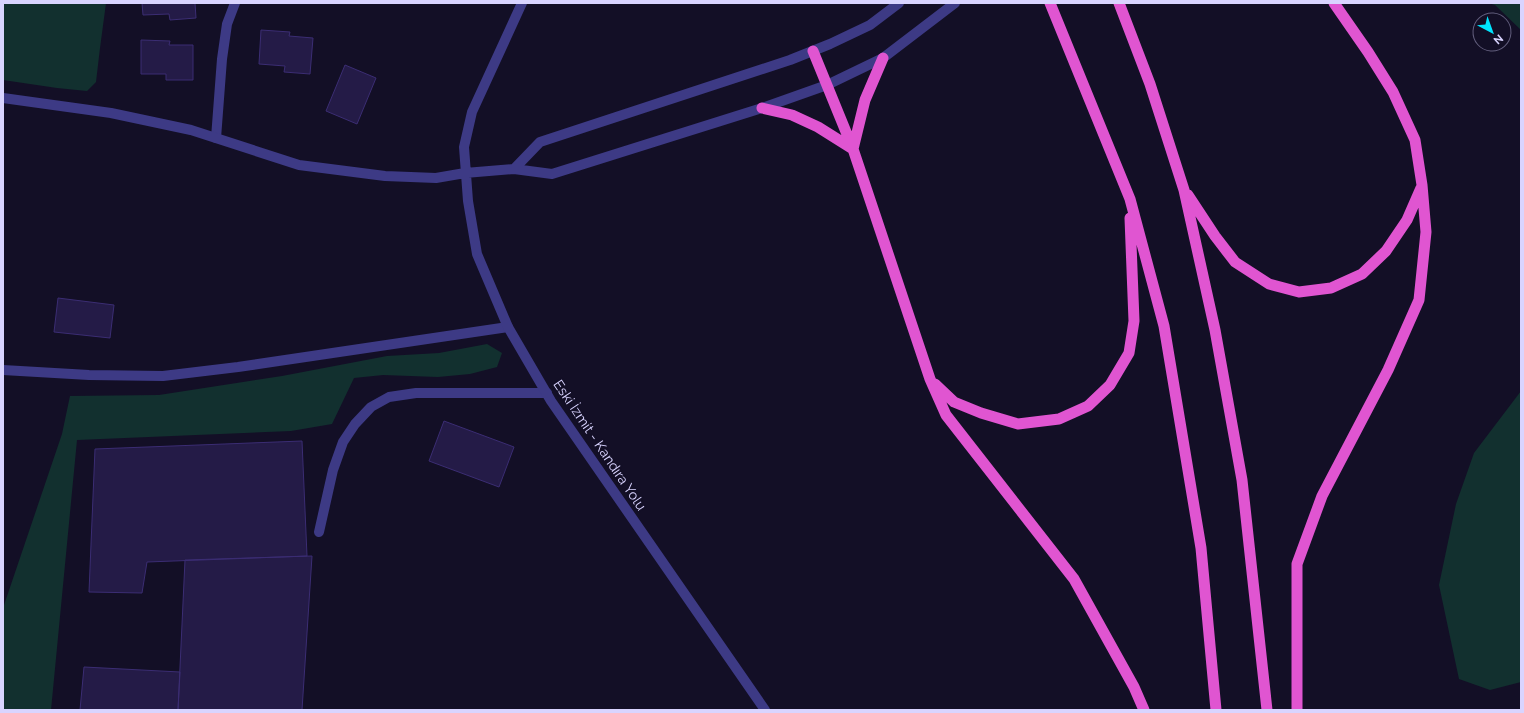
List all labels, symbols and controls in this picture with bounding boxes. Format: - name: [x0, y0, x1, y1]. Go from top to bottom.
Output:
- north arrow: [1472, 12, 1512, 52]
- text: N: [1491, 32, 1506, 47]
- street label: Eski İzmit - Kandıra Yolu: [550, 376, 651, 513]

